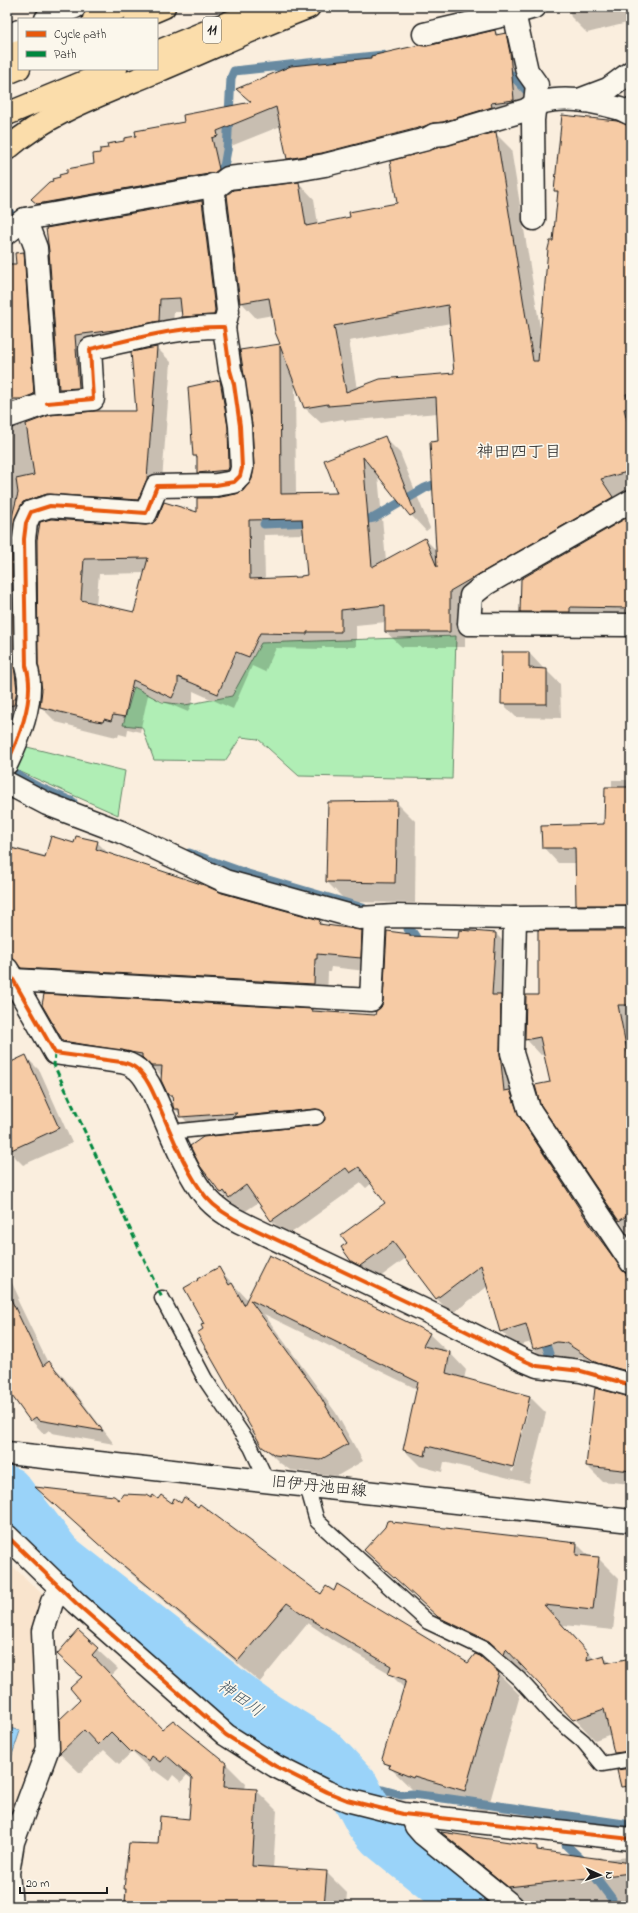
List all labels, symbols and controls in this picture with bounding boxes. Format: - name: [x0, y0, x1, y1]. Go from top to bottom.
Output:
- road number: 11: [203, 17, 221, 43]
- legend: [18, 18, 158, 70]
- text: Cycle path: [54, 26, 106, 45]
- text: Path: [54, 46, 77, 64]
- district label: 神田四丁目: [477, 440, 562, 465]
- street label: 旧伊丹池田線: [270, 1470, 368, 1504]
- water label: 神田川: [212, 1674, 268, 1724]
- north arrow: [580, 1855, 620, 1895]
- scale bar: [20, 1869, 107, 1895]
- text: N: [601, 1871, 617, 1880]
- text: 20 m: [26, 1875, 49, 1893]

